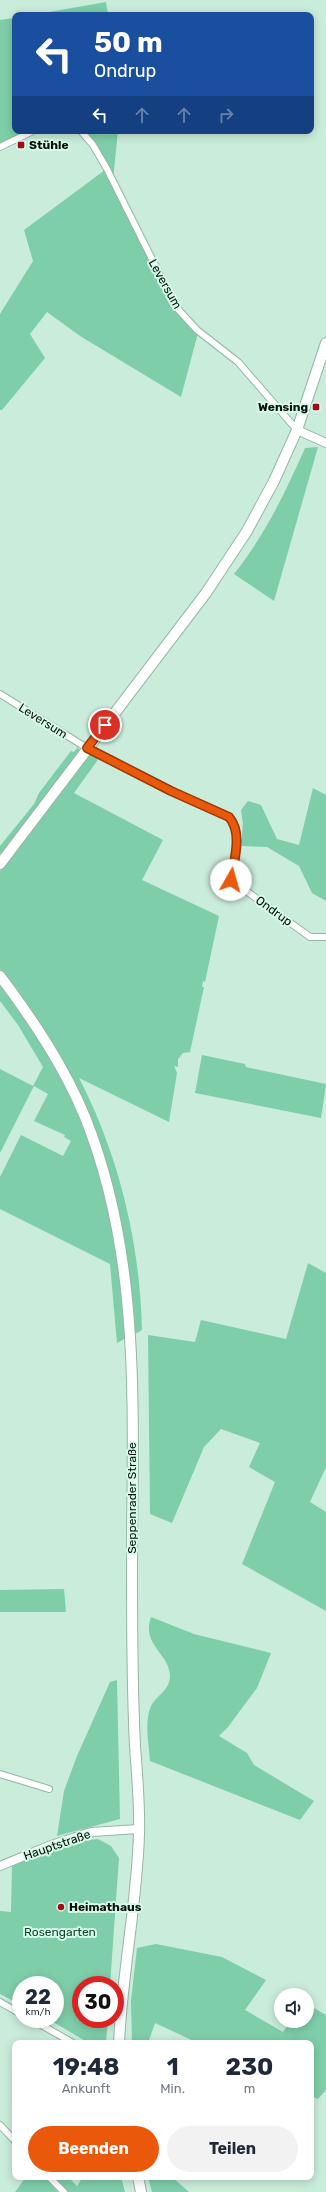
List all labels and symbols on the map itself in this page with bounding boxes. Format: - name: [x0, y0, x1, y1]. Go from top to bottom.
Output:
- place label: Stühle: [29, 138, 69, 152]
- marker: Stühle: [16, 140, 26, 150]
- street label: Leversum: [146, 257, 184, 311]
- place label: Wensing: [258, 400, 308, 414]
- marker: Wensing: [311, 402, 321, 412]
- street label: Leversum: [16, 701, 70, 741]
- pin: [88, 708, 122, 742]
- position arrow: [210, 859, 252, 901]
- street label: Ondrup: [253, 893, 295, 929]
- street label: Seppenrader Straße: [125, 1442, 139, 1554]
- street label: Hauptstraße: [22, 1827, 93, 1863]
- place label: Heimathaus: [69, 1900, 142, 1914]
- marker: Heimathaus: [56, 1902, 66, 1912]
- park label: Rosengarten: [24, 1925, 96, 1939]
- speed limit sign: 30: [72, 1976, 124, 2028]

